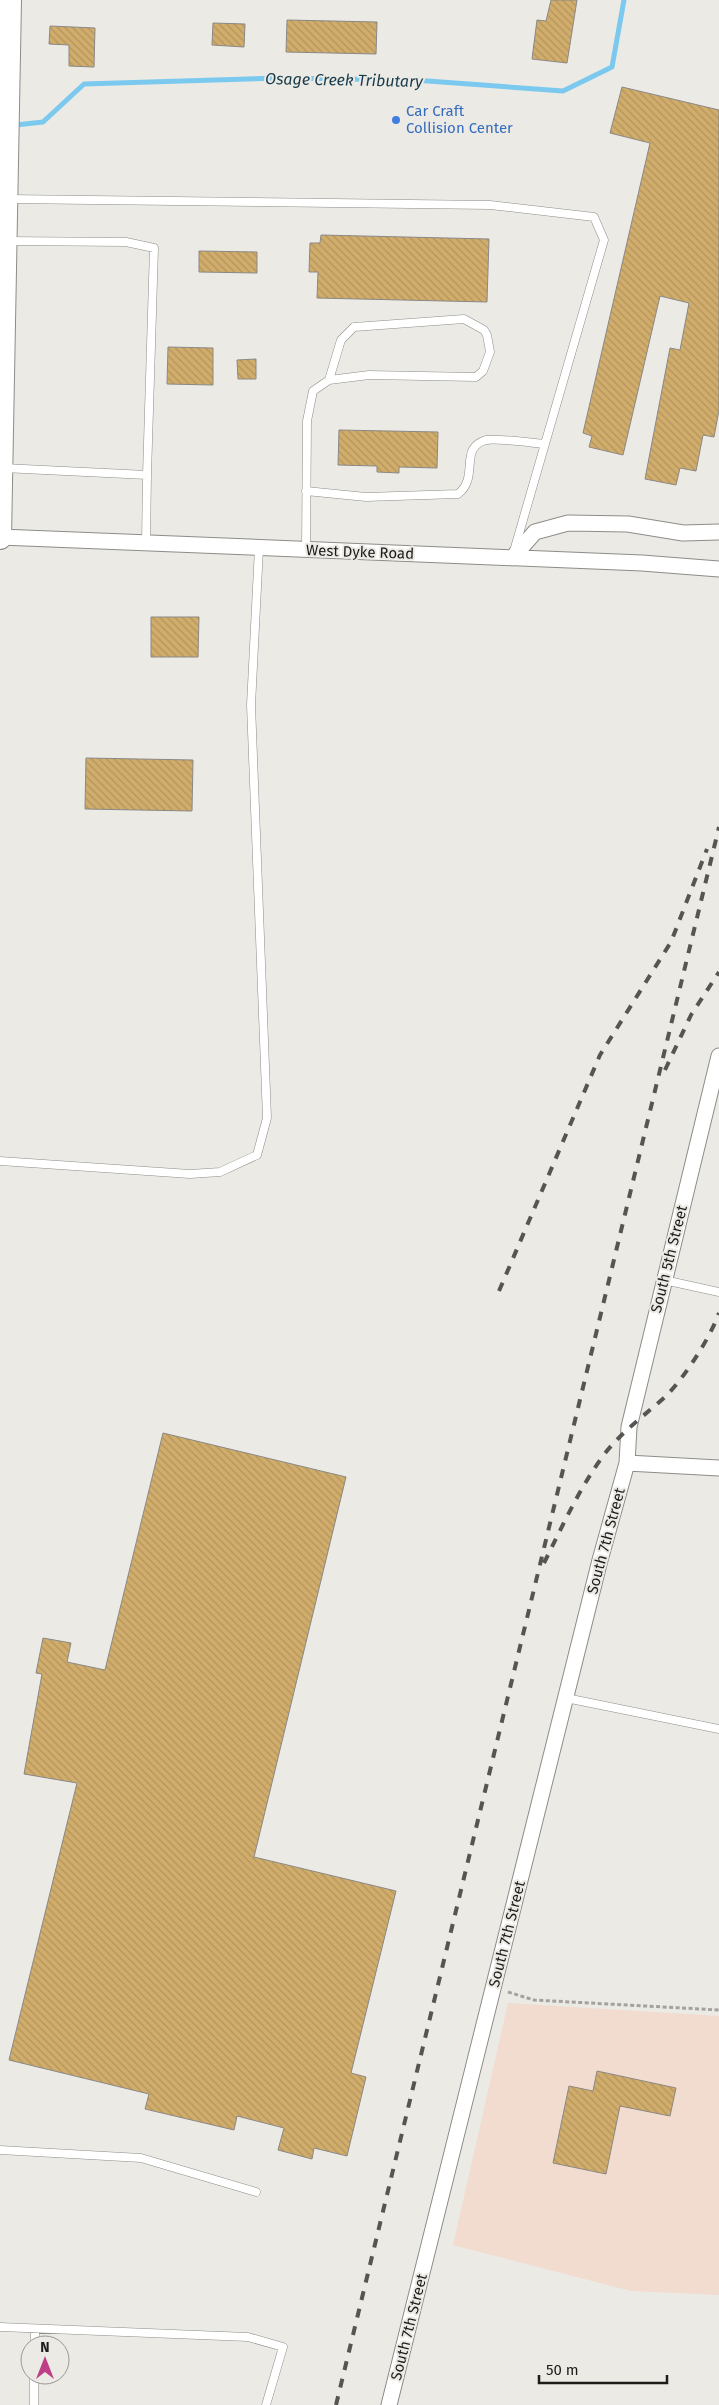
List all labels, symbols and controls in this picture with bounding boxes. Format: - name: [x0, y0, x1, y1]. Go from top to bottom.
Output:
- water label: Osage Creek Tributary: [265, 69, 424, 91]
- place label: Car Craft Collision Center: [406, 102, 513, 137]
- marker: Car Craft Collision Center: [390, 114, 402, 126]
- street label: West Dyke Road: [306, 541, 414, 563]
- street label: South 5th Street: [647, 1203, 691, 1315]
- street label: South 7th Street: [583, 1485, 629, 1596]
- street label: South 7th Street: [485, 1878, 529, 1989]
- street label: South 7th Street: [387, 2271, 431, 2382]
- north arrow: [20, 2335, 70, 2385]
- text: N: [40, 2339, 50, 2356]
- scale bar: [539, 2352, 666, 2384]
- text: 50 m: [546, 2361, 579, 2379]

